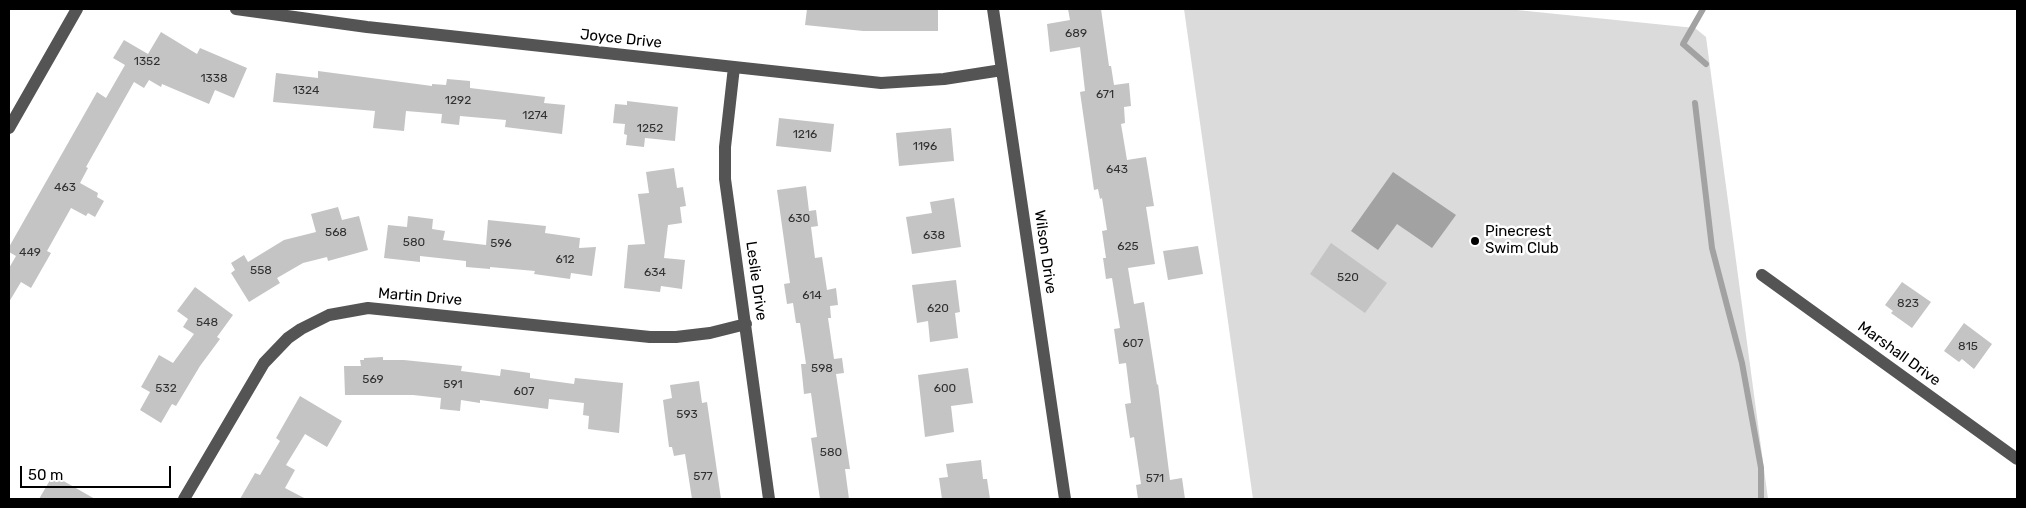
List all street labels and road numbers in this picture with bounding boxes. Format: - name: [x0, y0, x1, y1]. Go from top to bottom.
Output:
- street label: Joyce Drive: [579, 26, 663, 52]
- street label: Wilson Drive: [1030, 209, 1060, 295]
- street label: Leslie Drive: [742, 240, 770, 322]
- street label: Martin Drive: [377, 284, 463, 310]
- street label: Marshall Drive: [1854, 318, 1944, 390]

